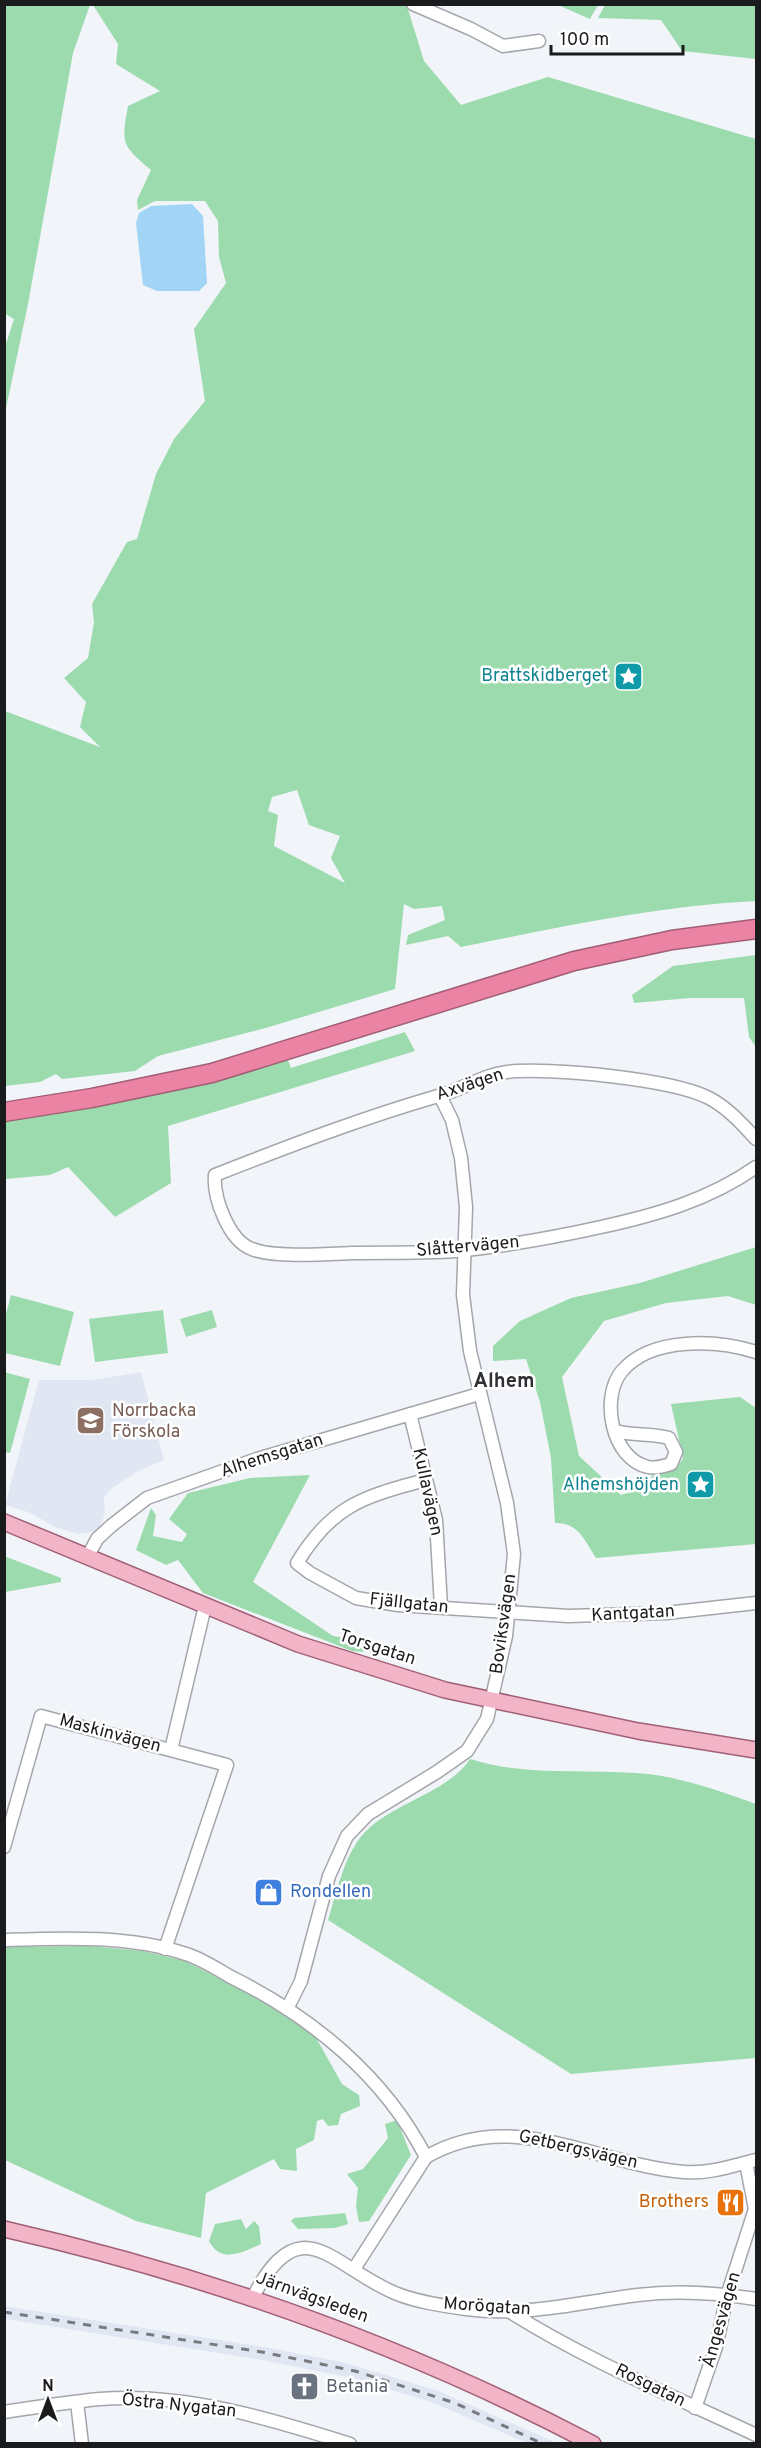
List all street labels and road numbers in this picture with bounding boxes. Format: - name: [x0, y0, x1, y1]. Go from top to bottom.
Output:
- street label: Axvägen: [433, 1063, 507, 1107]
- street label: Slåttervägen: [415, 1231, 521, 1263]
- street label: Alhemsgatan: [218, 1429, 326, 1483]
- street label: Kullavägen: [406, 1446, 448, 1538]
- street label: Boviksvägen: [486, 1572, 522, 1676]
- street label: Fjällgatan: [368, 1588, 450, 1620]
- street label: Kantgatan: [591, 1600, 675, 1628]
- street label: Torsgatan: [335, 1625, 419, 1671]
- street label: Maskinvägen: [57, 1709, 163, 1759]
- street label: Getbergsvägen: [516, 2125, 640, 2175]
- street label: Järnvägsleden: [253, 2267, 371, 2329]
- street label: Ängesvägen: [695, 2269, 747, 2371]
- street label: Morögatan: [442, 2292, 532, 2322]
- street label: Rosgatan: [611, 2359, 689, 2413]
- street label: Östra Nygatan: [120, 2387, 238, 2423]

